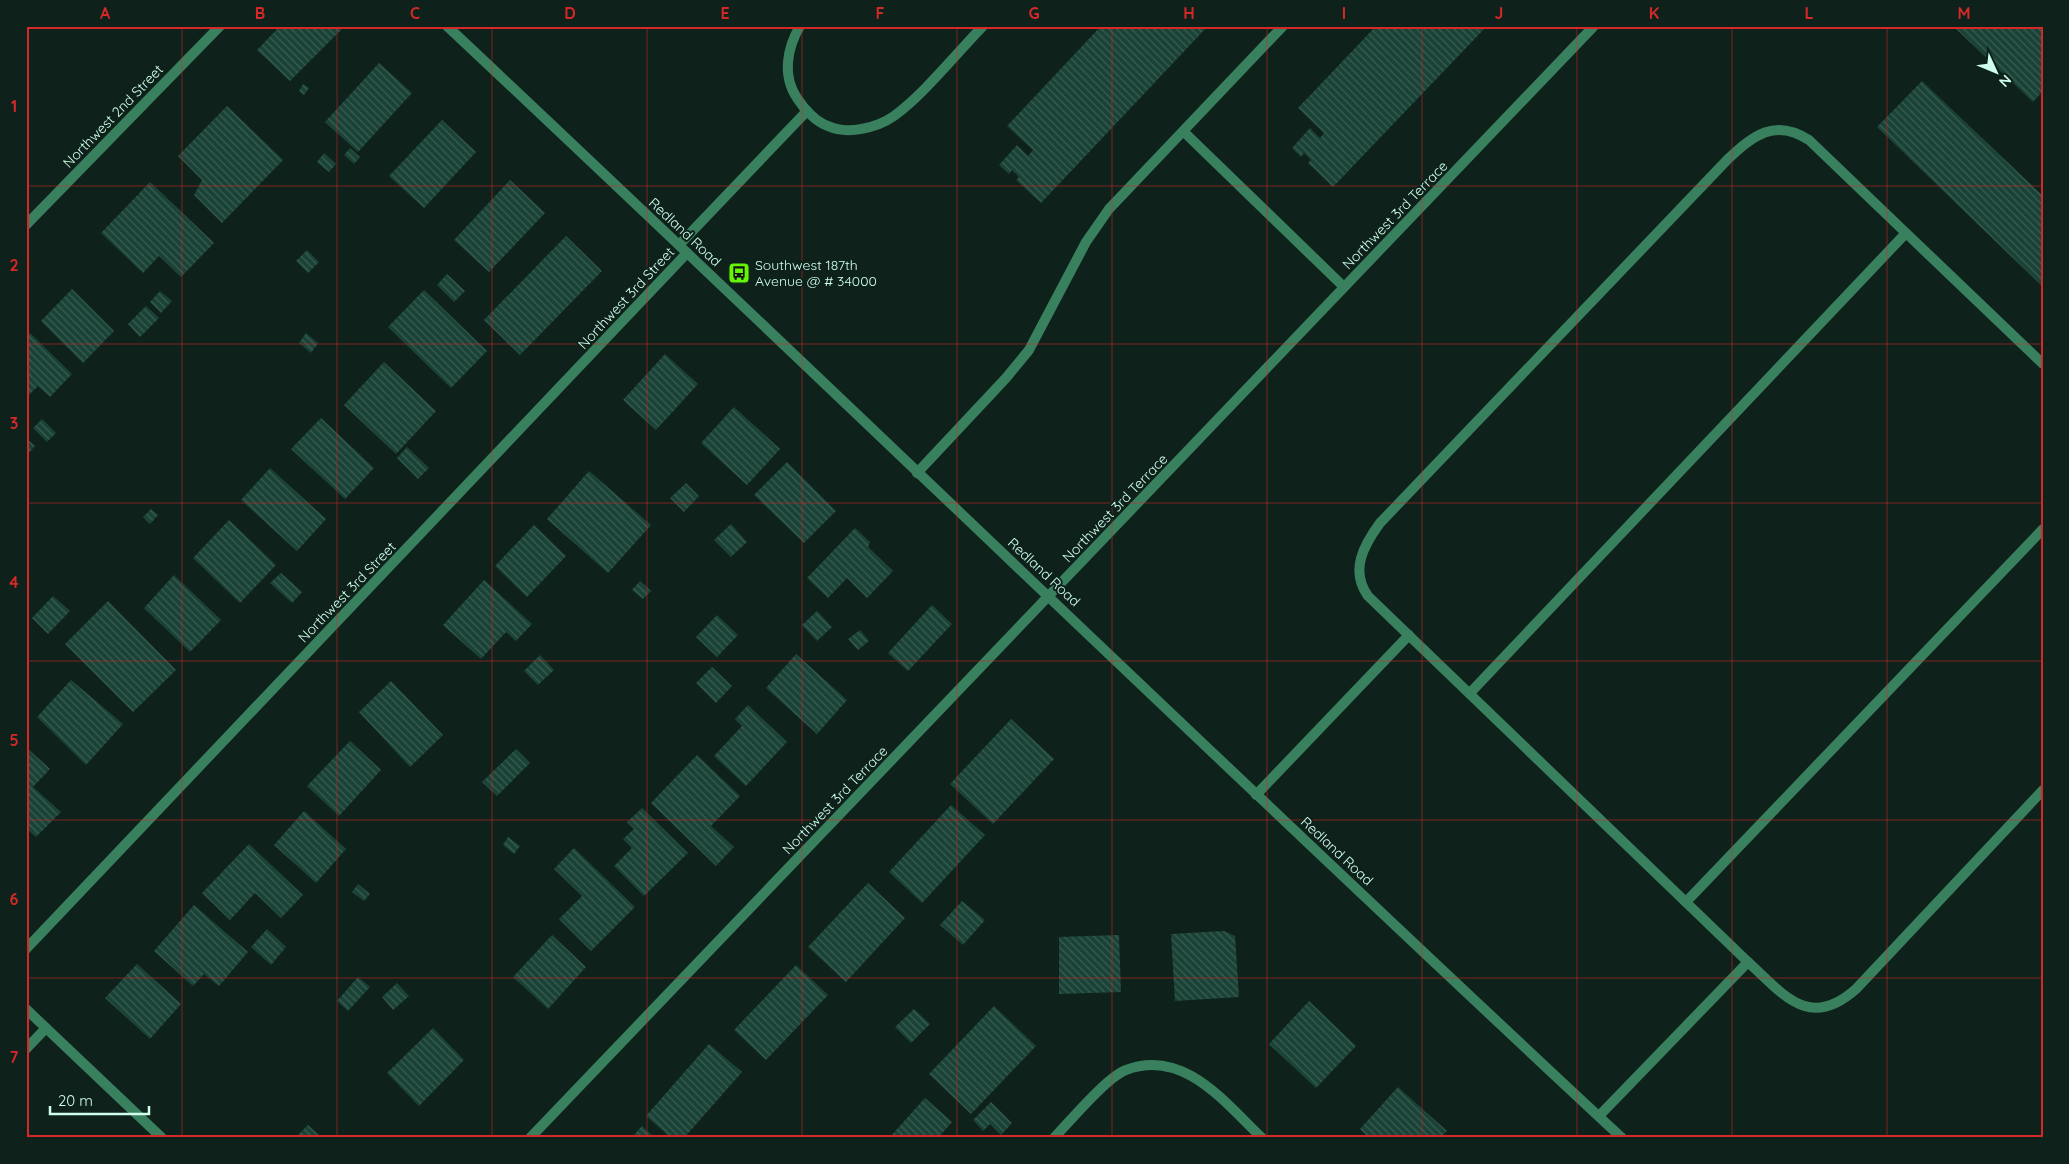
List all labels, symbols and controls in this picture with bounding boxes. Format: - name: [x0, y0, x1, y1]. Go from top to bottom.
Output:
- text: A: [100, 3, 111, 23]
- text: B: [255, 3, 265, 23]
- text: C: [410, 3, 420, 23]
- text: D: [564, 3, 576, 23]
- text: E: [720, 3, 730, 23]
- text: F: [876, 3, 885, 23]
- text: G: [1028, 3, 1040, 23]
- text: H: [1183, 3, 1195, 23]
- text: I: [1342, 3, 1346, 23]
- text: J: [1495, 3, 1503, 23]
- text: K: [1649, 3, 1659, 23]
- text: L: [1805, 3, 1814, 23]
- text: M: [1957, 3, 1971, 23]
- north arrow: [1972, 48, 2022, 98]
- street label: Northwest 2nd Street: [59, 60, 167, 171]
- text: N: [1995, 71, 2015, 91]
- text: 1: [11, 96, 17, 116]
- street label: Northwest 3rd Terrace: [1339, 157, 1452, 273]
- street label: Redland Road: [645, 194, 725, 270]
- street label: Northwest 3rd Street: [574, 243, 678, 353]
- text: 2: [9, 255, 19, 275]
- place label: Southwest 187th Avenue @ # 34000: [755, 256, 877, 290]
- bus stop icon: Southwest 187th Avenue @ # 34000: [727, 261, 751, 285]
- text: 3: [10, 413, 18, 433]
- street label: Northwest 3rd Terrace: [1059, 450, 1172, 566]
- street label: Redland Road: [1004, 534, 1084, 610]
- street label: Northwest 3rd Street: [294, 538, 400, 646]
- text: 4: [9, 572, 19, 592]
- text: 5: [9, 730, 19, 750]
- street label: Northwest 3rd Terrace: [779, 742, 892, 858]
- street label: Redland Road: [1297, 813, 1377, 889]
- text: 6: [10, 889, 19, 909]
- text: 7: [10, 1047, 19, 1067]
- scale bar: [50, 1084, 149, 1116]
- text: 20 m: [58, 1091, 93, 1110]

